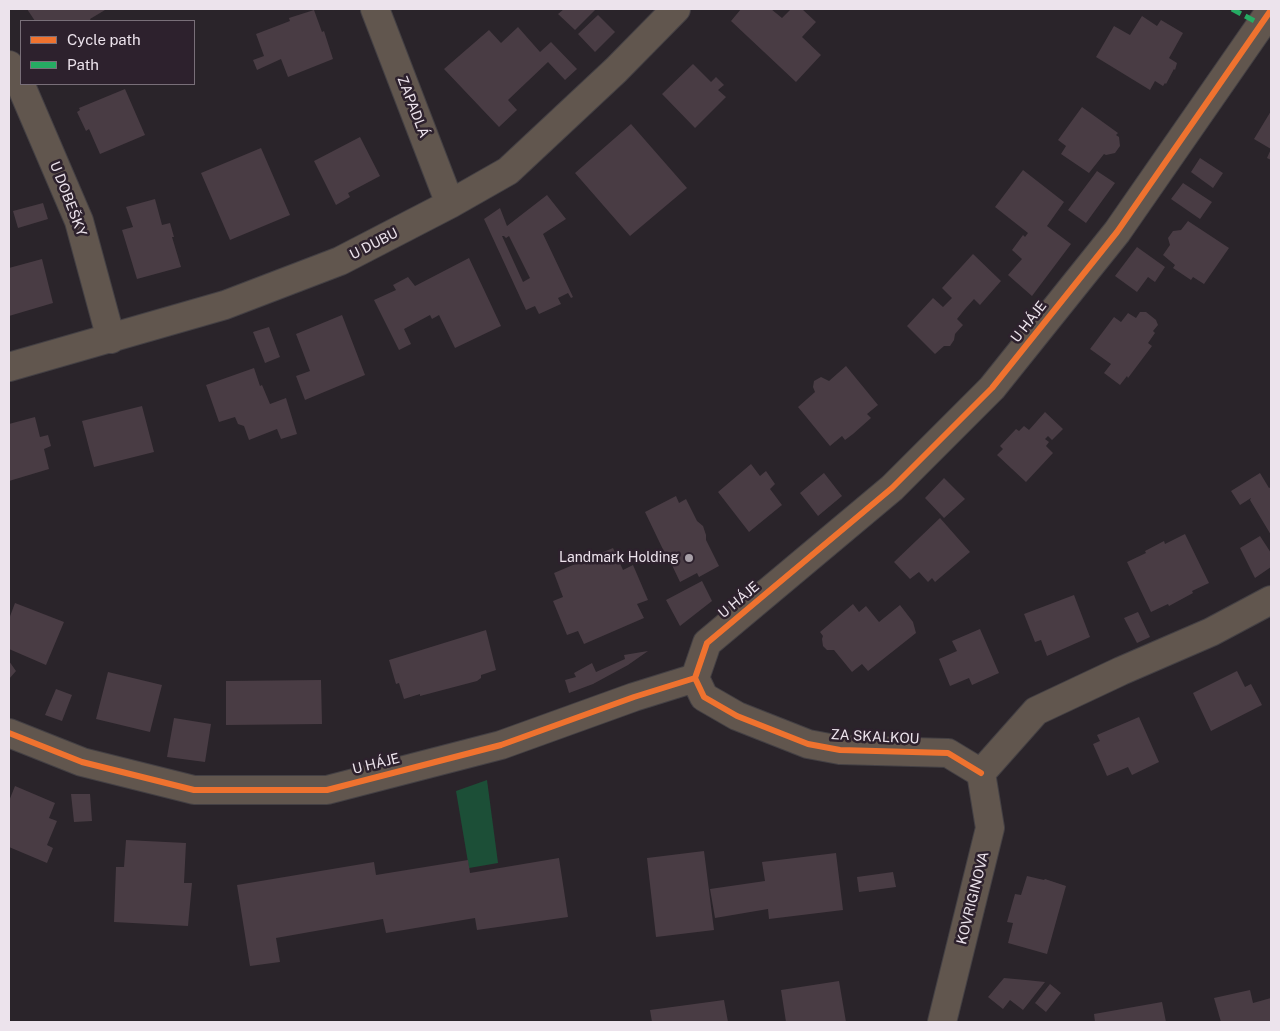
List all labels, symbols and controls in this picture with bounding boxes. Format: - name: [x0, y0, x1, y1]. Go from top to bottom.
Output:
- legend: [20, 20, 195, 85]
- text: Cycle path: [67, 31, 141, 48]
- text: Path: [67, 56, 99, 73]
- street label: ZAPADLÁ: [394, 74, 432, 140]
- street label: U DOBEŠKY: [46, 159, 90, 239]
- street label: U DUBU: [347, 225, 401, 263]
- street label: U HÁJE: [1008, 298, 1050, 346]
- place label: Landmark Holding: [559, 550, 679, 566]
- marker: Landmark Holding: [683, 552, 695, 564]
- street label: U HÁJE: [715, 578, 763, 622]
- street label: ZA SKALKOU: [830, 726, 920, 748]
- street label: U HÁJE: [351, 750, 401, 778]
- street label: KOVRIGINOVA: [953, 850, 993, 946]

